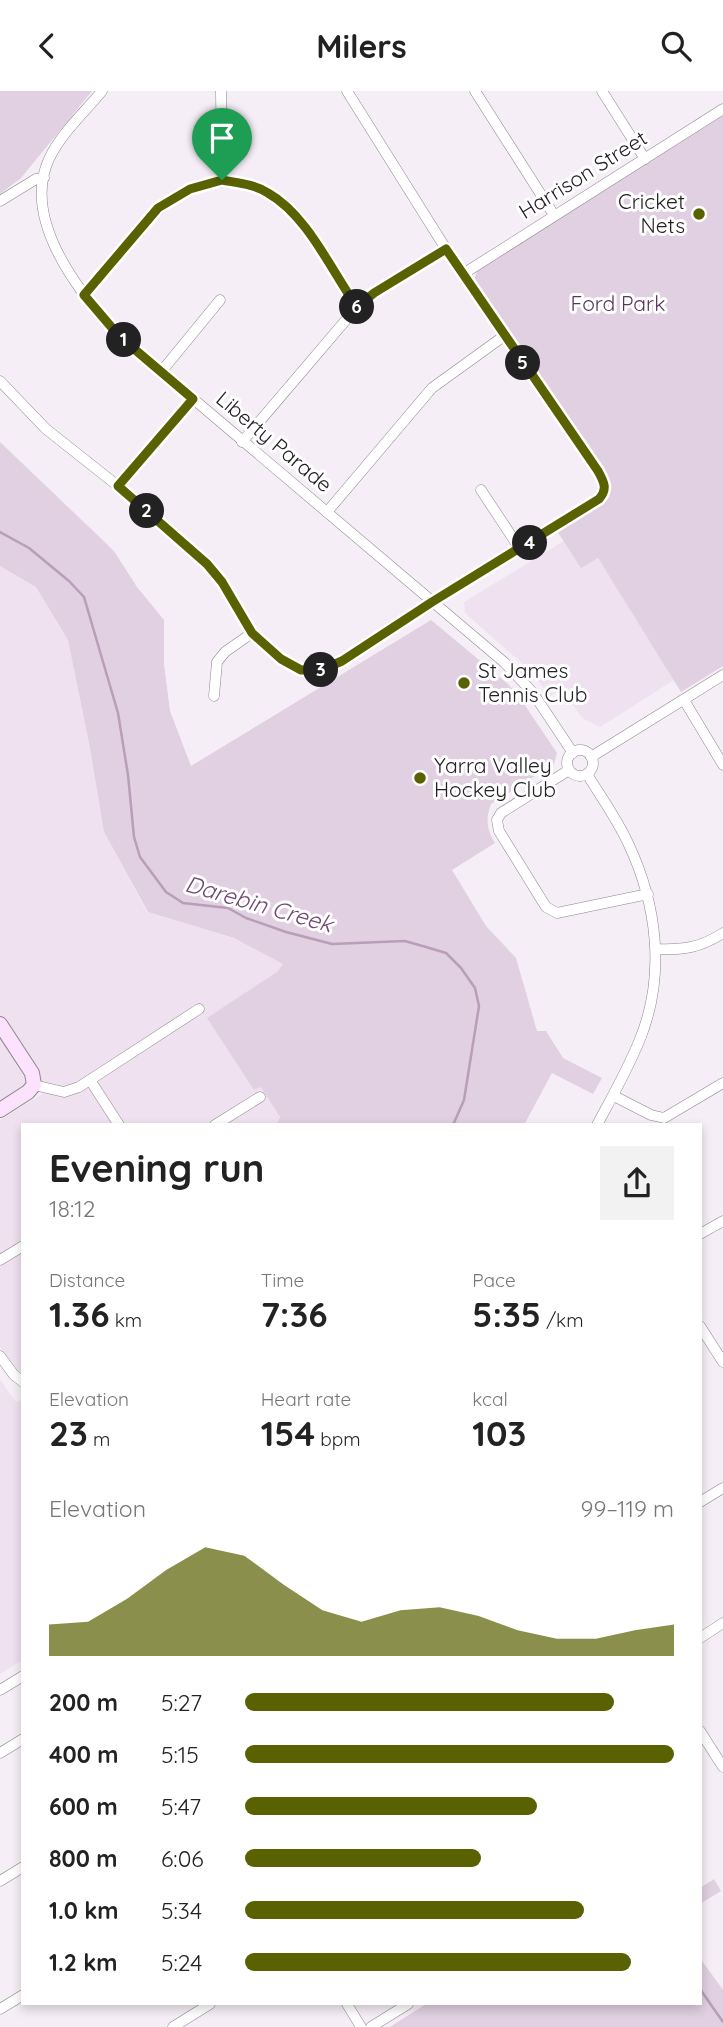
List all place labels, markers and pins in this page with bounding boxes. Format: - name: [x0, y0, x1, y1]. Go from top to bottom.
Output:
- pin: [192, 108, 252, 180]
- place label: Cricket Nets: [618, 188, 685, 238]
- marker: Cricket Nets: [691, 206, 707, 222]
- pin: 6: [340, 289, 374, 325]
- pin: 1: [106, 323, 142, 357]
- pin: 5: [505, 345, 540, 381]
- pin: 2: [130, 493, 164, 529]
- pin: 4: [512, 525, 548, 561]
- pin: 3: [304, 653, 338, 687]
- place label: St James Tennis Club: [478, 657, 588, 707]
- marker: St James Tennis Club: [456, 675, 472, 691]
- place label: Yarra Valley Hockey Club: [434, 752, 556, 802]
- marker: Yarra Valley Hockey Club: [412, 770, 428, 786]

